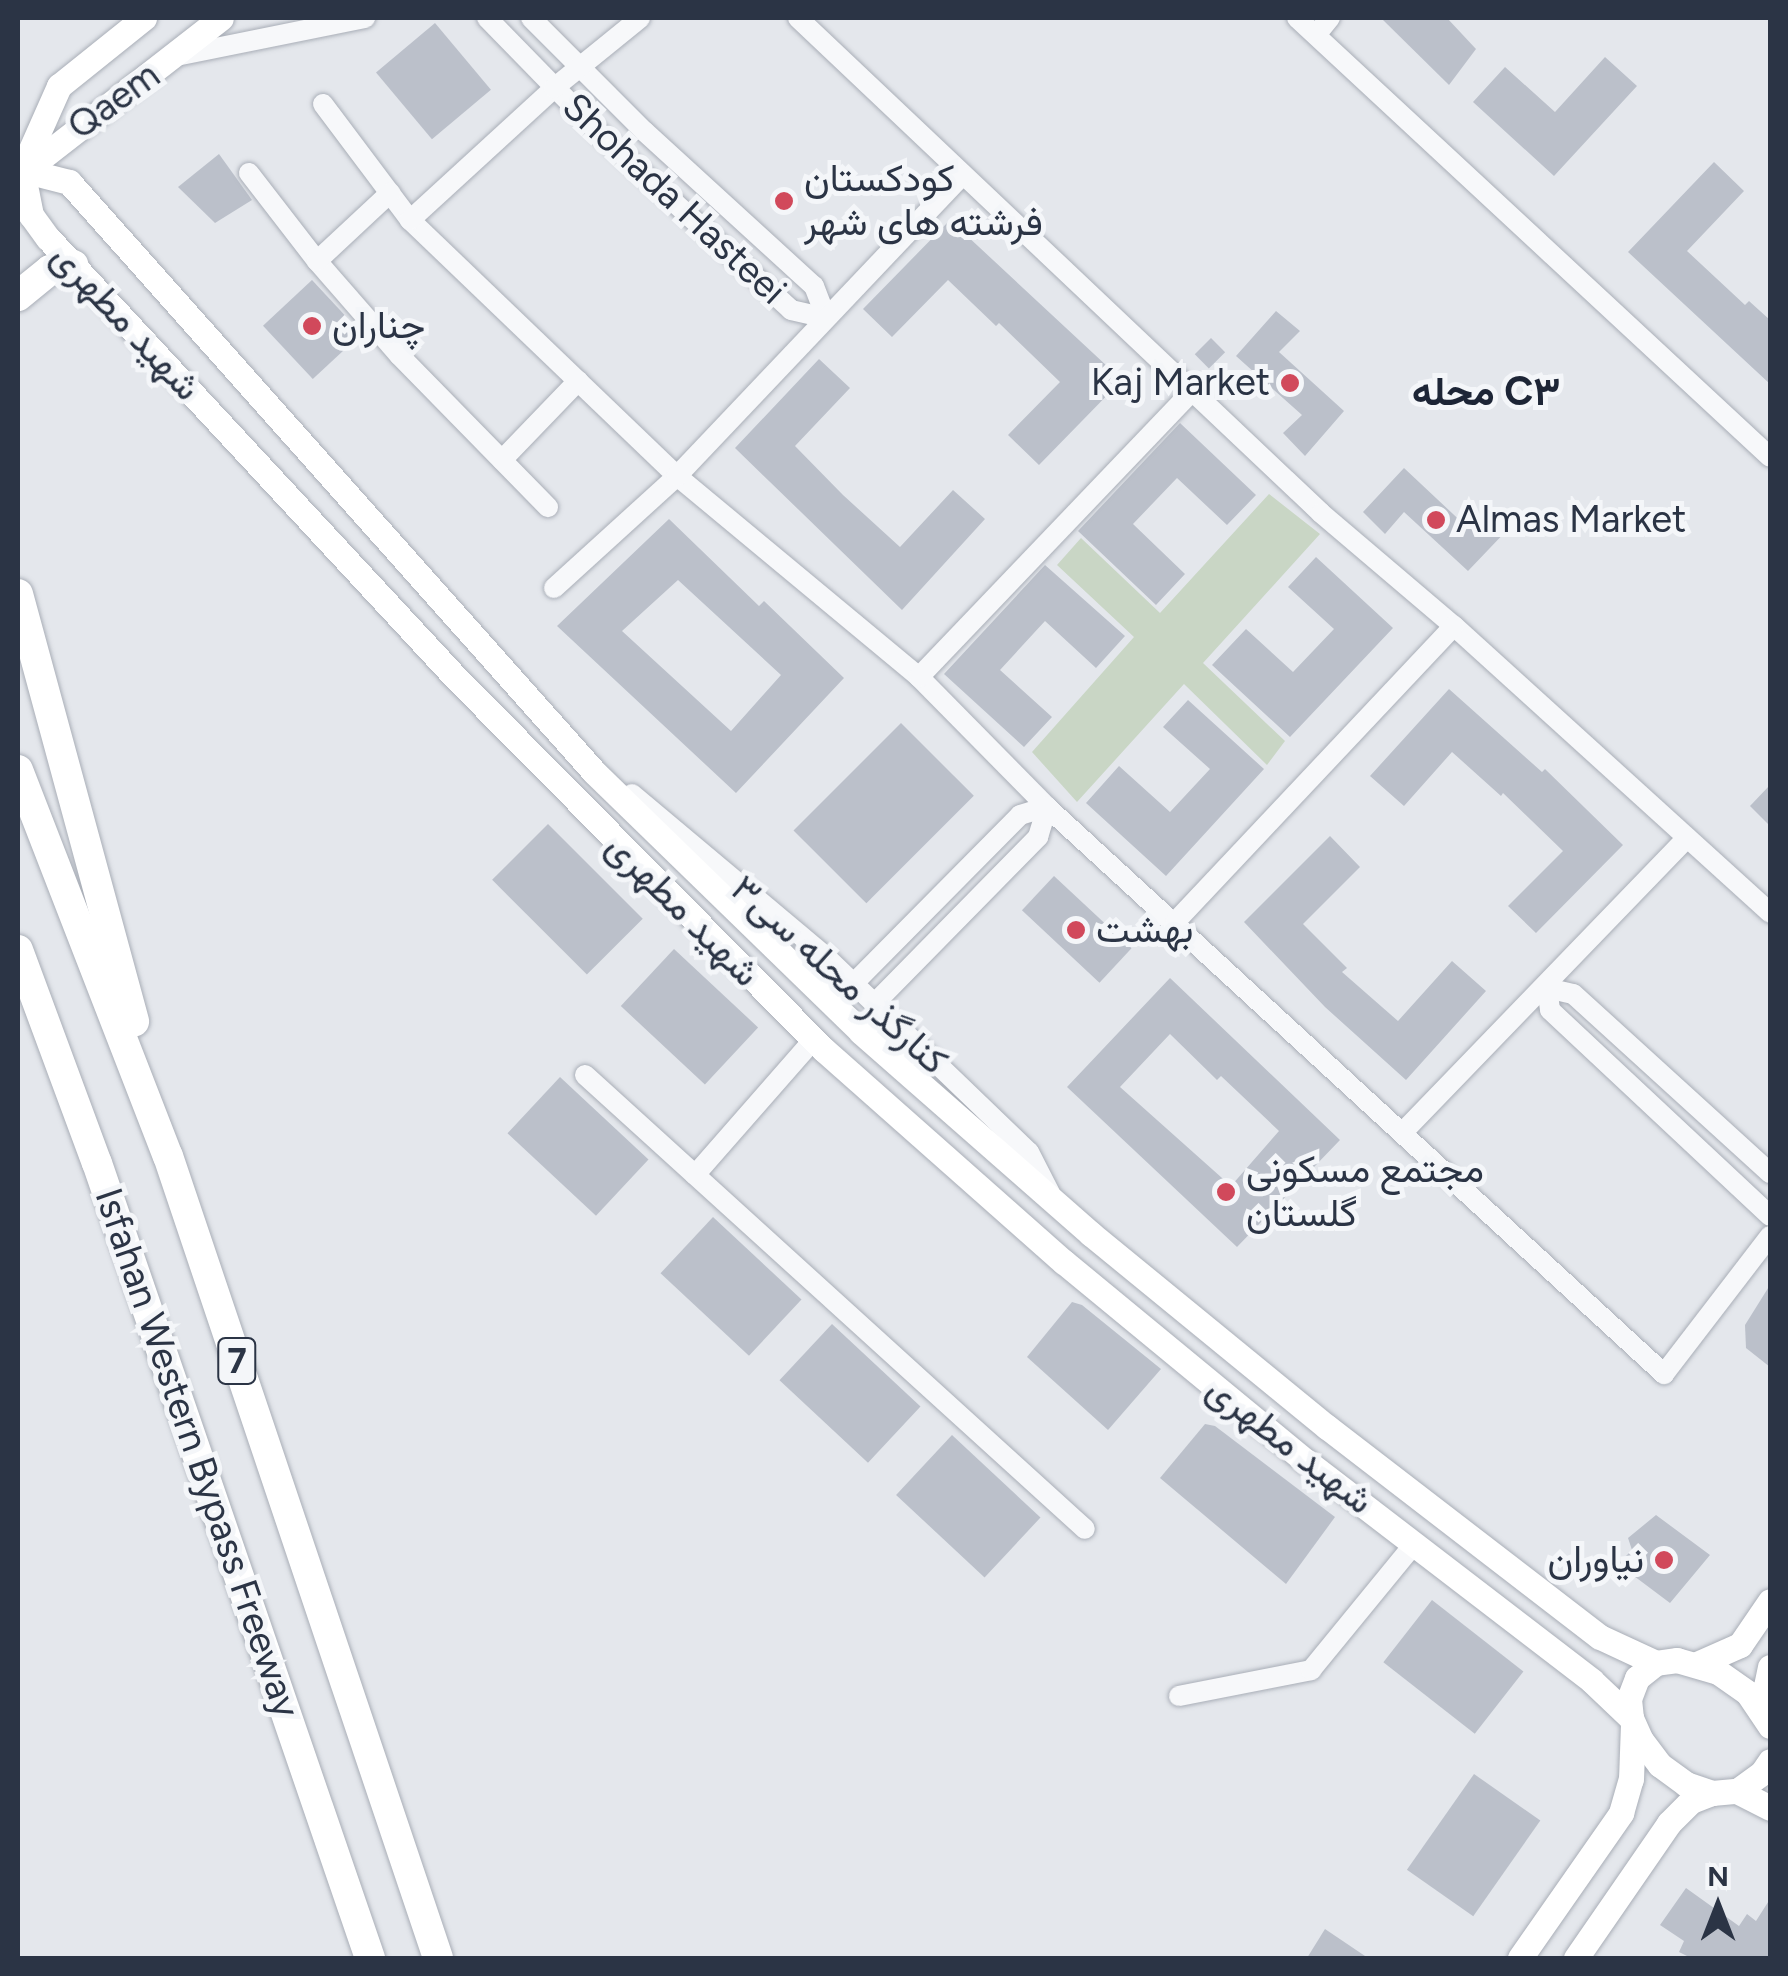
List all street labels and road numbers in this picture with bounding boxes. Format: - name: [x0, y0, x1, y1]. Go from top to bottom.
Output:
- street label: Qaem: [59, 53, 169, 149]
- street label: Shohada Hasteei: [553, 84, 795, 314]
- street label: شهید مطهری: [42, 234, 210, 410]
- street label: شهید مطهری: [597, 824, 769, 996]
- street label: کنارگذر محله سی۳: [721, 866, 957, 1084]
- street label: Isfahan Western Bypass Freeway: [85, 1182, 309, 1724]
- road number: 7: [217, 1331, 257, 1391]
- street label: شهید مطهری: [1198, 1366, 1382, 1524]

